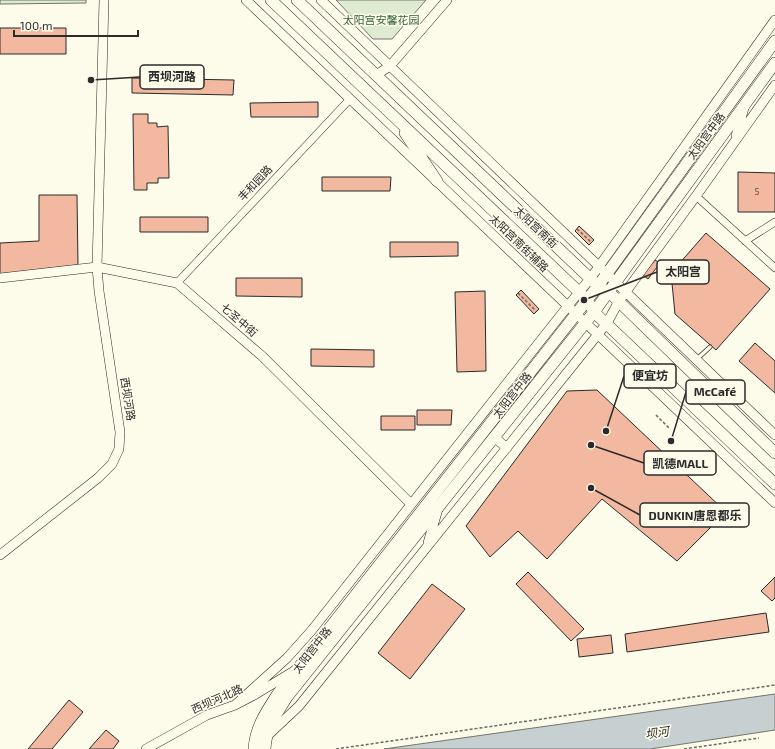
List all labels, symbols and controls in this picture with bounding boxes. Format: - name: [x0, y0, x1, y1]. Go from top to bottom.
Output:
- scale bar: [14, 12, 138, 38]
- park label: 太阳宫安馨花园: [343, 13, 420, 26]
- text: 100 m: [20, 18, 52, 32]
- callout: 西坝河路: [140, 65, 204, 89]
- text: 西坝河路: [148, 69, 196, 83]
- street label: 太阳宫中路: [684, 110, 727, 162]
- street label: 丰和园路: [235, 162, 274, 203]
- house number: 5: [755, 186, 760, 197]
- street label: 太阳宫南街: [512, 203, 561, 250]
- street label: 太阳宫南街辅路: [487, 211, 552, 274]
- callout: 太阳宫: [657, 260, 709, 284]
- text: 太阳宫: [665, 264, 701, 278]
- street label: 七圣中街: [218, 300, 260, 339]
- callout: 便宜坊: [624, 364, 676, 388]
- text: 便宜坊: [632, 368, 668, 382]
- street label: 太阳宫中路: [490, 369, 534, 420]
- street label: 西坝河路: [119, 376, 138, 422]
- callout: McCafé: [686, 380, 745, 404]
- text: McCafé: [694, 384, 736, 398]
- callout: 凯德MALL: [644, 451, 716, 475]
- text: 凯德MALL: [652, 456, 708, 470]
- callout: DUNKIN唐恩都乐: [640, 503, 749, 527]
- text: DUNKIN唐恩都乐: [649, 508, 741, 522]
- street label: 太阳宫中路: [290, 624, 334, 675]
- street label: 西坝河北路: [189, 681, 245, 716]
- water label: 坝河: [644, 723, 672, 741]

